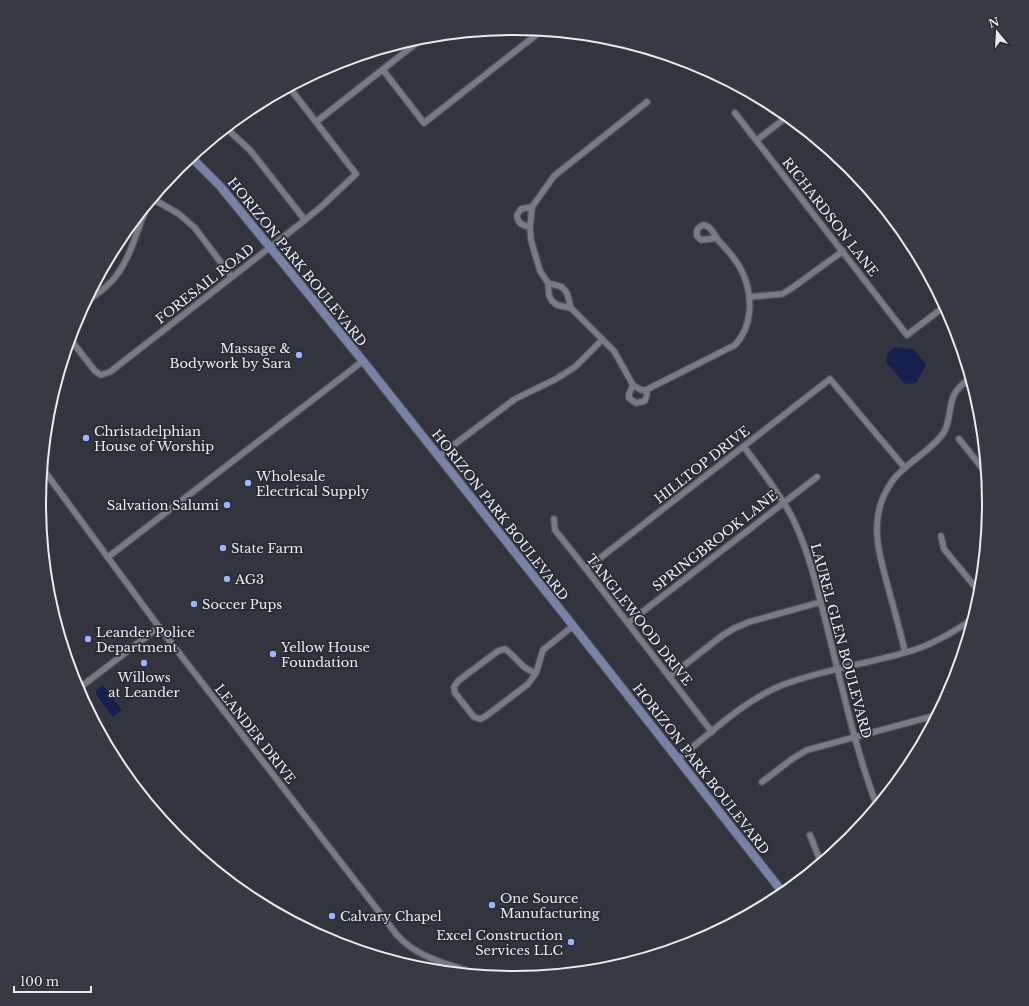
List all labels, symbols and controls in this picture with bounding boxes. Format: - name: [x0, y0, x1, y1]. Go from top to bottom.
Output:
- north arrow: [977, 12, 1017, 52]
- text: N: [987, 14, 1002, 31]
- street label: RICHARDSON LANE: [778, 154, 882, 280]
- street label: HORIZON PARK BOULEVARD: [224, 174, 370, 350]
- street label: FORESAIL ROAD: [152, 240, 258, 328]
- place label: Massage & Bodywork by Sara: [170, 340, 292, 372]
- marker: Massage & Bodywork by Sara: [294, 350, 304, 360]
- place label: Christadelphian House of Worship: [94, 423, 214, 455]
- street label: HILLTOP DRIVE: [651, 423, 753, 507]
- street label: HORIZON PARK BOULEVARD: [428, 426, 572, 604]
- marker: Christadelphian House of Worship: [81, 433, 91, 443]
- place label: Wholesale Electrical Supply: [255, 468, 370, 500]
- marker: Wholesale Electrical Supply: [243, 478, 253, 488]
- street label: SPRINGBROOK LANE: [649, 487, 781, 595]
- place label: Salvation Salumi: [107, 497, 220, 514]
- marker: Salvation Salumi: [222, 500, 232, 510]
- place label: State Farm: [231, 540, 303, 557]
- street label: LAUREL GLEN BOULEVARD: [807, 541, 875, 741]
- marker: State Farm: [218, 543, 228, 553]
- street label: TANGLEWOOD DRIVE: [582, 551, 696, 689]
- place label: AG3: [234, 571, 264, 588]
- marker: AG3: [222, 574, 232, 584]
- place label: Soccer Pups: [202, 596, 282, 613]
- marker: Soccer Pups: [189, 599, 199, 609]
- place label: Leander Police Department: [96, 624, 195, 656]
- marker: Leander Police Department: [83, 634, 93, 644]
- place label: Yellow House Foundation: [280, 639, 370, 671]
- marker: Yellow House Foundation: [268, 649, 278, 659]
- marker: Willows at Leander: [139, 658, 149, 668]
- place label: Willows at Leander: [108, 669, 180, 701]
- street label: HORIZON PARK BOULEVARD: [629, 680, 773, 858]
- street label: LEANDER DRIVE: [211, 681, 299, 787]
- place label: One Source Manufacturing: [500, 890, 600, 922]
- marker: One Source Manufacturing: [487, 900, 497, 910]
- place label: Calvary Chapel: [340, 908, 442, 925]
- marker: Calvary Chapel: [327, 911, 337, 921]
- place label: Excel Construction Services LLC: [436, 927, 563, 959]
- marker: Excel Construction Services LLC: [566, 937, 576, 947]
- scale bar: [14, 968, 91, 994]
- text: 100 m: [20, 974, 59, 989]

